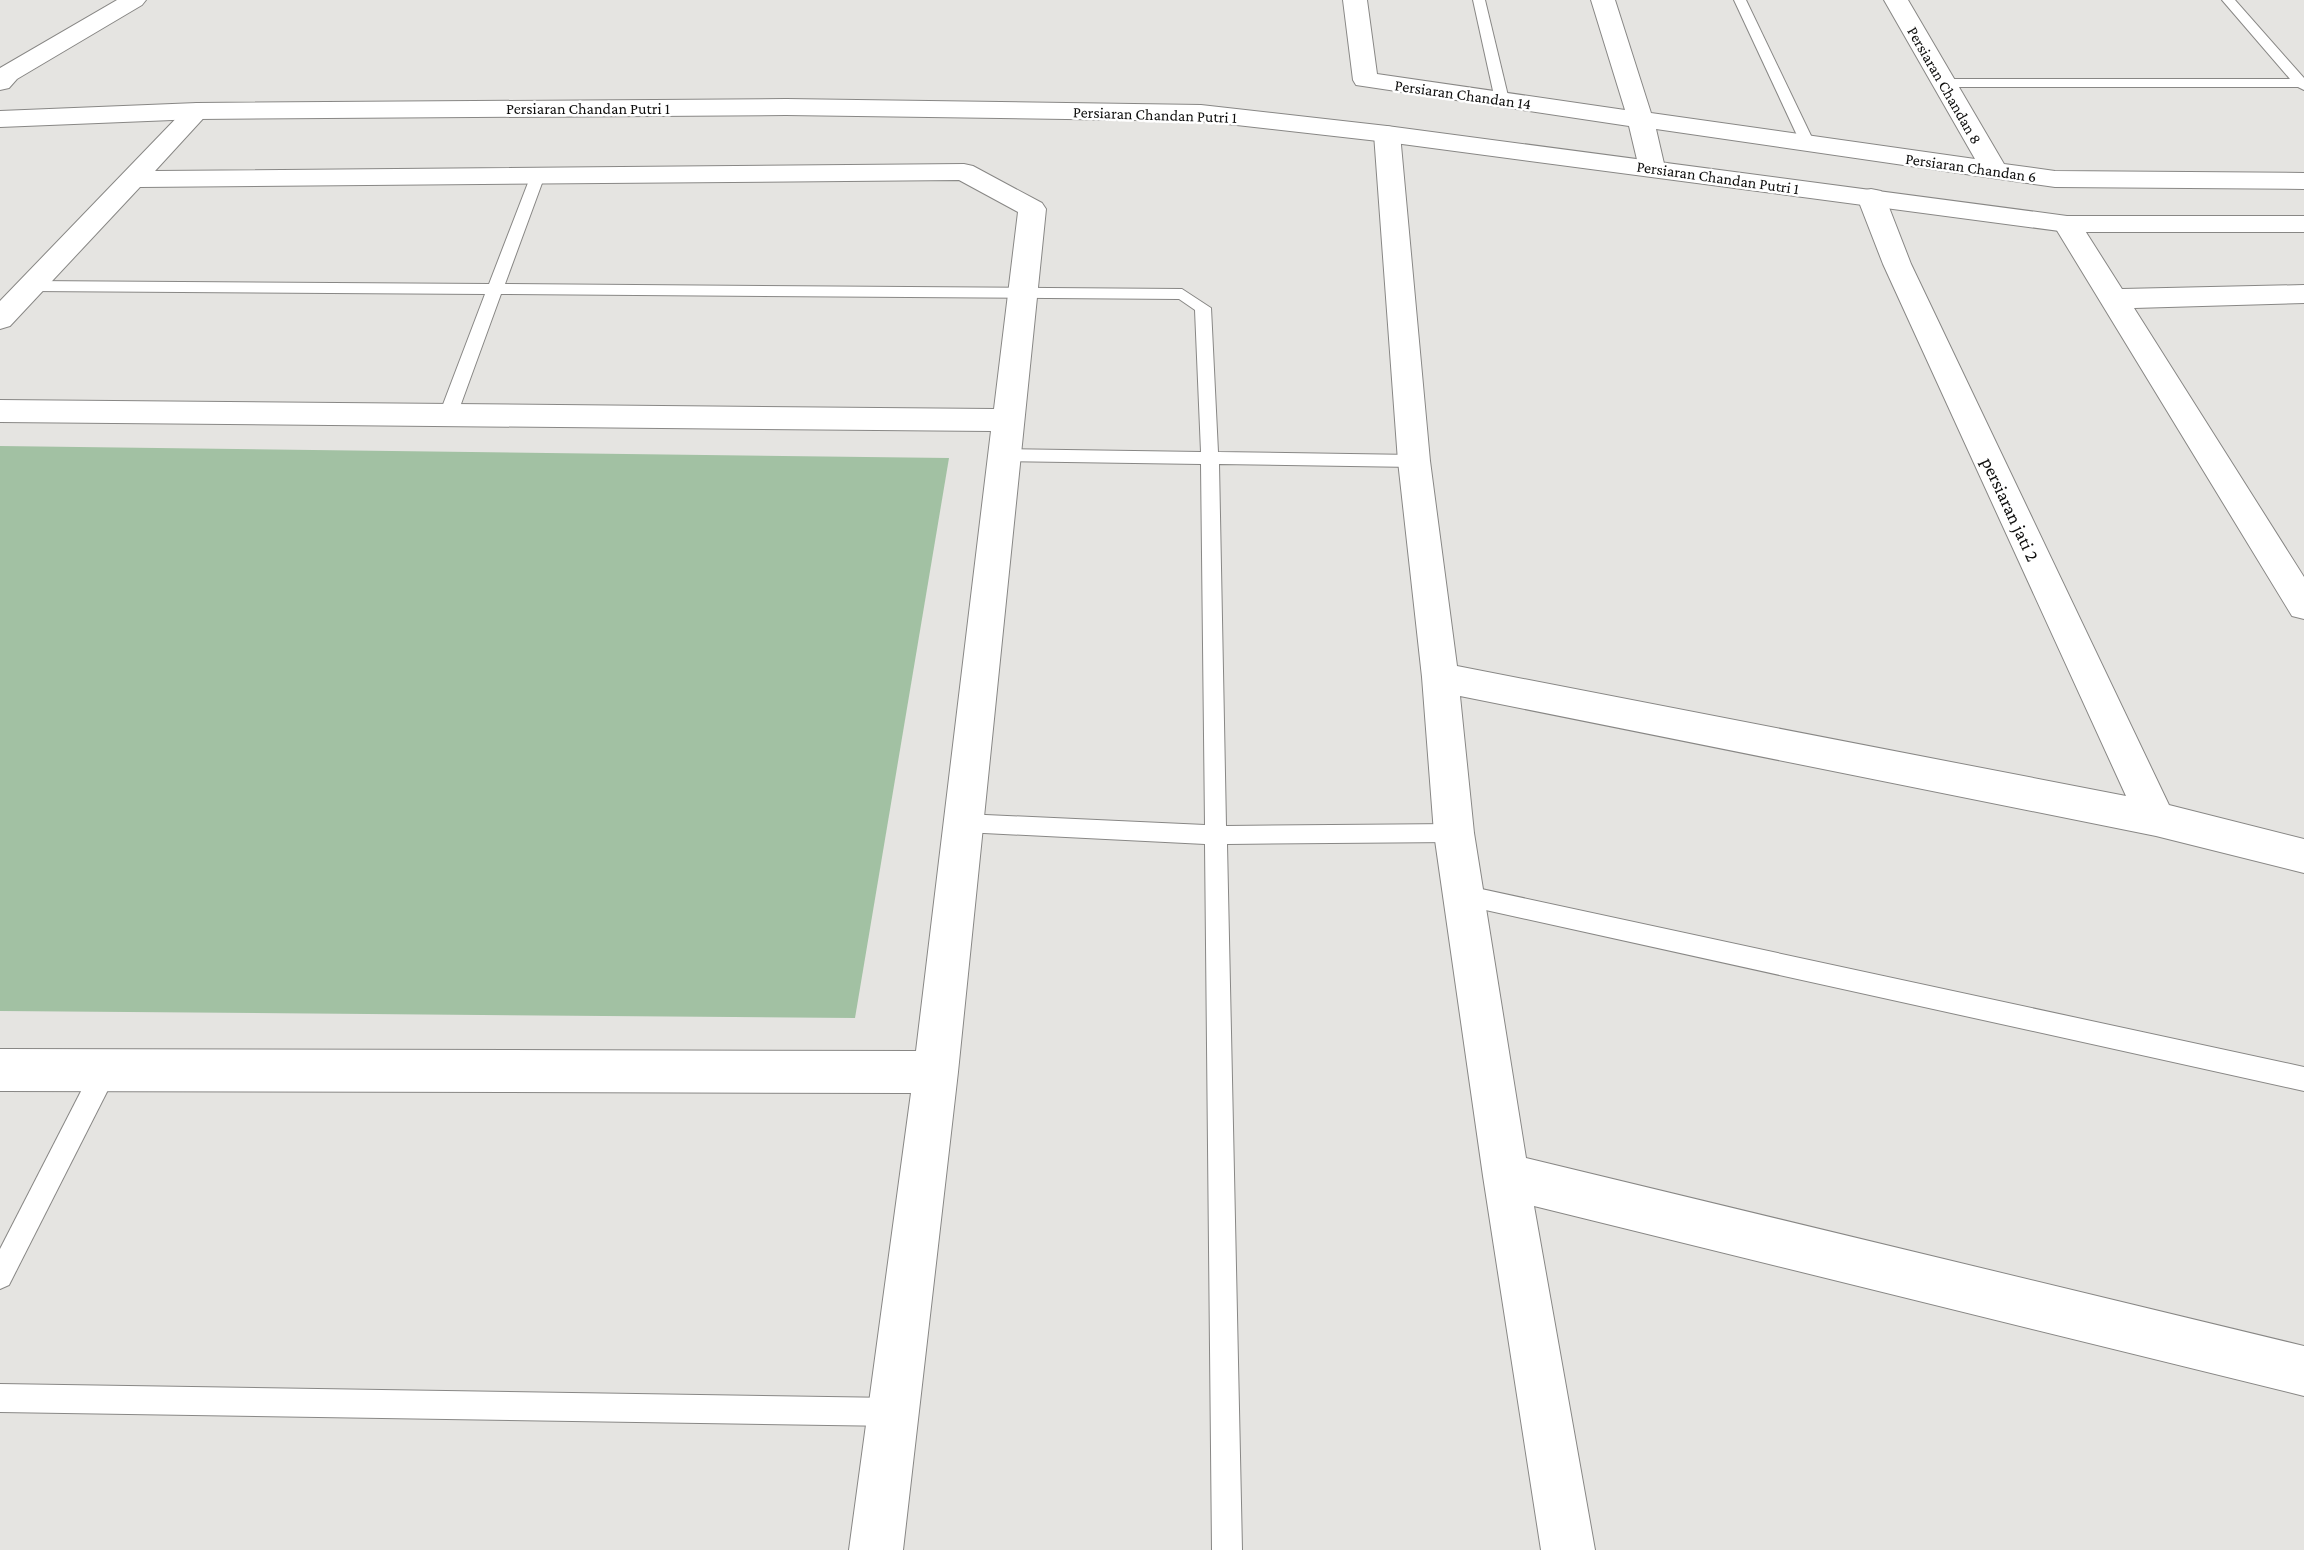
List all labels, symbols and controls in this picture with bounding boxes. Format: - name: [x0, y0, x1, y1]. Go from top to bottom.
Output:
- street label: Persiaran Chandan 8: [1904, 24, 1985, 147]
- street label: Persiaran Chandan 14: [1394, 77, 1532, 112]
- street label: Persiaran Chandan Putri 1: [506, 100, 670, 117]
- street label: Persiaran Chandan Putri 1: [1073, 103, 1237, 126]
- street label: Persiaran Chandan 6: [1904, 150, 2038, 185]
- street label: Persiaran Chandan Putri 1: [1636, 158, 1800, 197]
- street label: persiaran jati 2: [1976, 454, 2044, 565]

